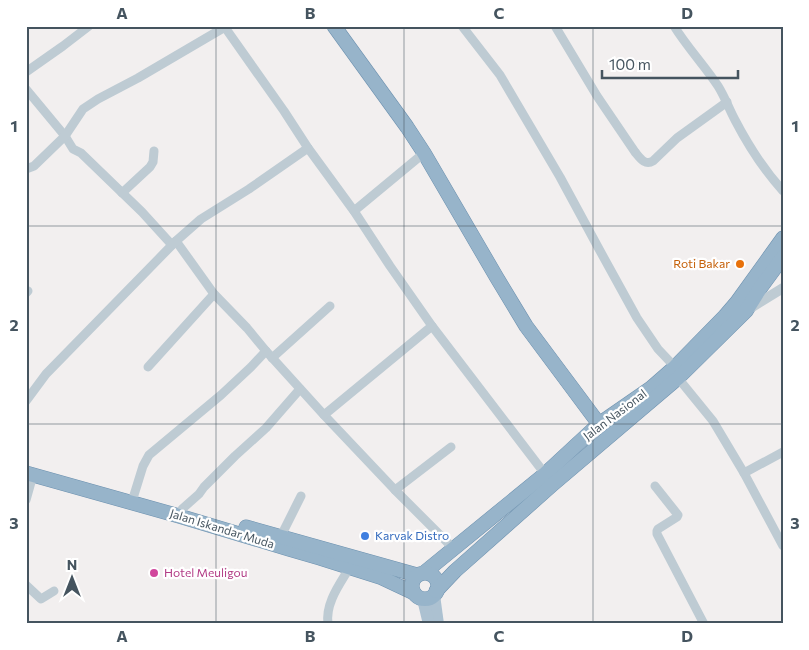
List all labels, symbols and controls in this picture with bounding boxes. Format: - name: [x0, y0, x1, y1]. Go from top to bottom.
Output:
- text: A: [116, 3, 128, 22]
- text: B: [305, 3, 316, 22]
- text: C: [494, 3, 505, 22]
- text: D: [681, 3, 693, 22]
- scale bar: [602, 48, 738, 80]
- text: 100 m: [609, 55, 651, 73]
- text: 1: [10, 116, 18, 135]
- text: 1: [791, 116, 799, 135]
- place label: Roti Bakar: [673, 256, 730, 270]
- marker: Roti Bakar: [734, 258, 746, 270]
- text: 2: [9, 315, 19, 334]
- text: 2: [790, 315, 800, 334]
- street label: Jalan Nasional: [580, 386, 649, 443]
- street label: Jalan Iskandar Muda: [168, 506, 276, 552]
- text: 3: [9, 513, 19, 532]
- text: 3: [790, 513, 800, 532]
- place label: Karvak Distro: [375, 528, 449, 542]
- marker: Karvak Distro: [359, 530, 371, 542]
- north arrow: [48, 552, 98, 602]
- text: N: [67, 556, 77, 573]
- place label: Hotel Meuligou: [164, 565, 247, 579]
- marker: Hotel Meuligou: [148, 567, 160, 579]
- text: A: [116, 626, 128, 645]
- text: B: [305, 626, 316, 645]
- text: C: [494, 626, 505, 645]
- text: D: [681, 626, 693, 645]

